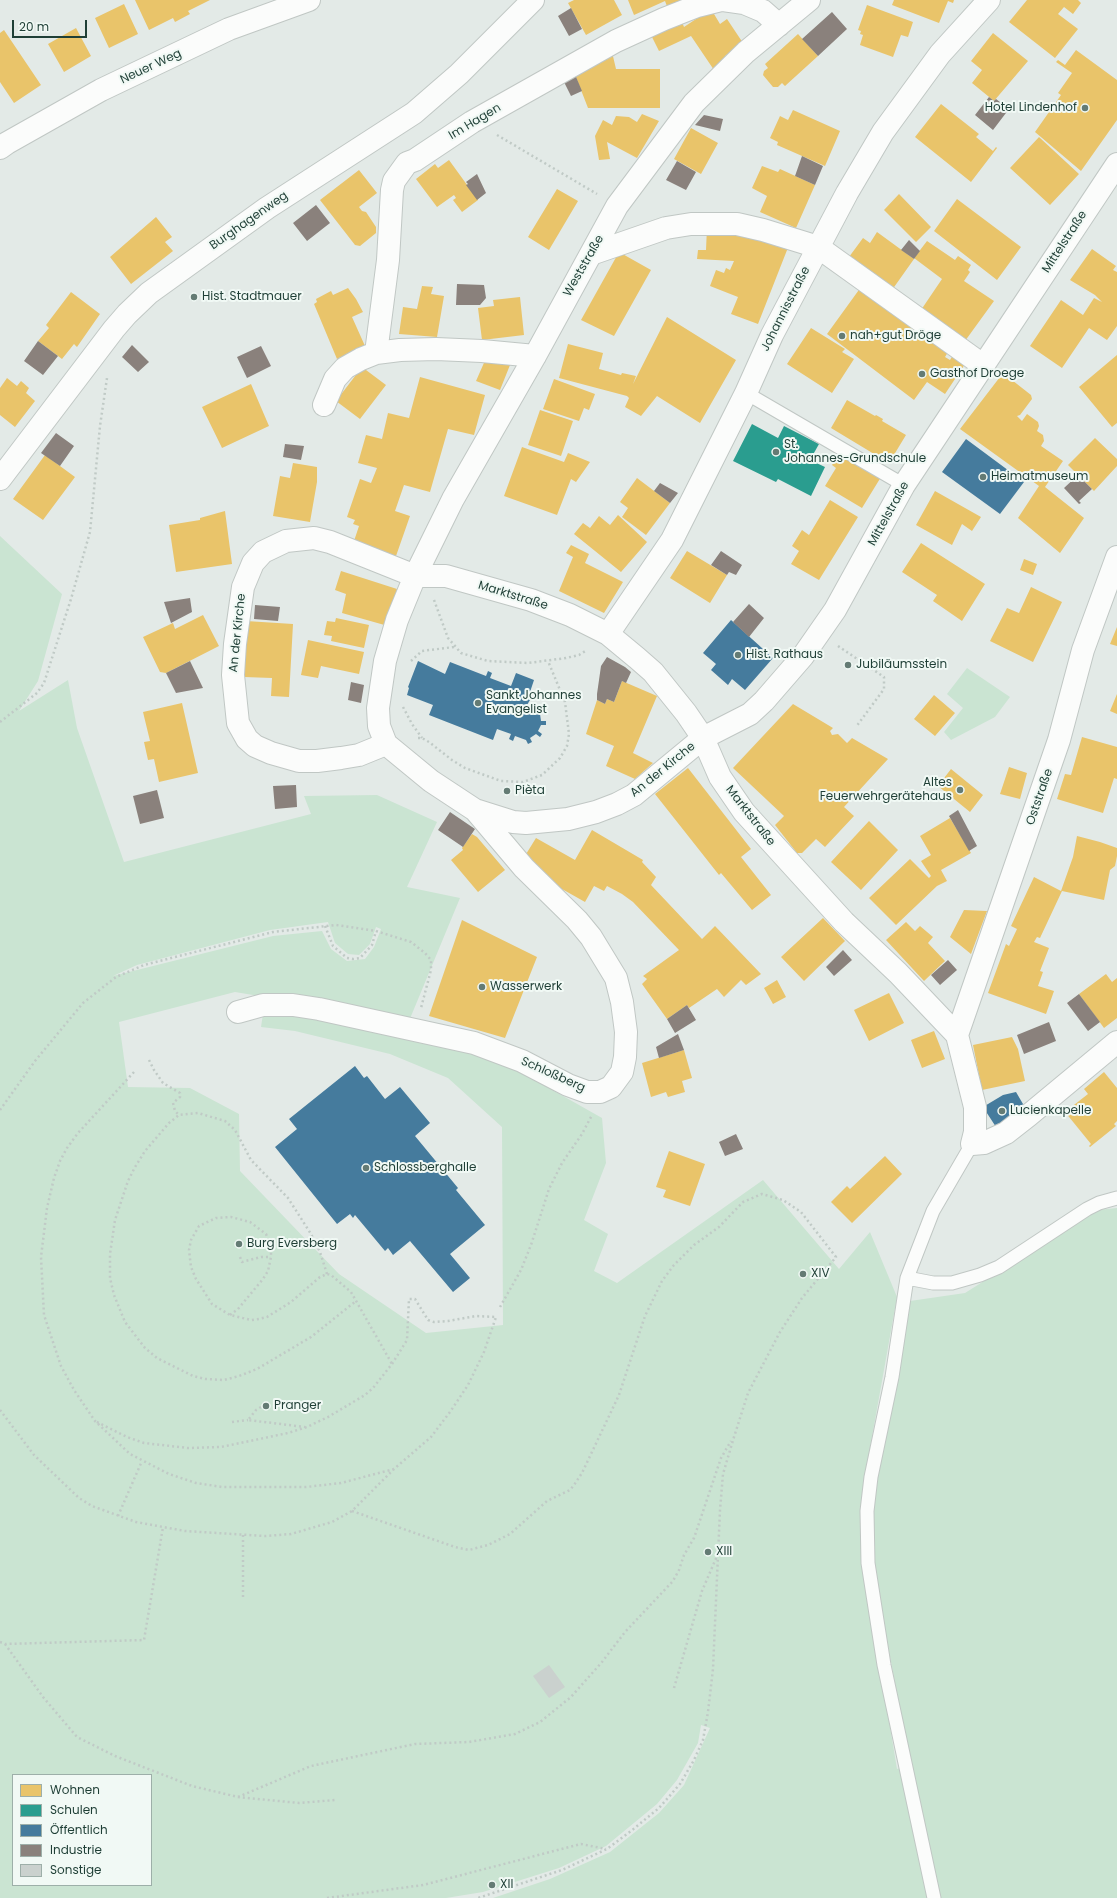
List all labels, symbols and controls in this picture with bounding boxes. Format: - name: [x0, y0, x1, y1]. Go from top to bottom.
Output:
- scale bar: [14, 12, 89, 38]
- text: 20 m: [19, 18, 49, 35]
- street label: Neuer Weg: [118, 47, 184, 87]
- street label: Im Hagen: [446, 101, 504, 143]
- place label: Hotel Lindenhof: [985, 101, 1077, 115]
- marker: Hotel Lindenhof: [1080, 103, 1090, 113]
- street label: Burghagenweg: [207, 189, 291, 253]
- street label: Mittelstraße: [1040, 208, 1090, 276]
- street label: Weststraße: [561, 233, 607, 299]
- street label: Johannisstraße: [758, 264, 814, 354]
- place label: Hist. Stadtmauer: [202, 290, 302, 304]
- marker: Hist. Stadtmauer: [189, 292, 199, 302]
- place label: nah+gut Dröge: [850, 329, 941, 343]
- marker: nah+gut Dröge: [837, 331, 847, 341]
- place label: Gasthof Droege: [930, 367, 1024, 381]
- marker: Gasthof Droege: [917, 369, 927, 379]
- place label: St. Johannes-Grundschule: [784, 438, 926, 466]
- marker: St. Johannes-Grundschule: [771, 447, 781, 457]
- place label: Heimatmuseum: [991, 470, 1088, 484]
- marker: Heimatmuseum: [978, 472, 988, 482]
- street label: Mittelstraße: [865, 479, 913, 549]
- street label: Marktstraße: [476, 579, 550, 613]
- street label: An der Kirche: [227, 593, 249, 673]
- place label: Hist. Rathaus: [746, 648, 823, 662]
- marker: Hist. Rathaus: [733, 650, 743, 660]
- place label: Jubiläumsstein: [856, 658, 947, 672]
- marker: Jubiläumsstein: [843, 660, 853, 670]
- place label: Sankt Johannes Evangelist: [486, 689, 581, 717]
- marker: Sankt Johannes Evangelist: [473, 698, 483, 708]
- street label: An der Kirche: [628, 739, 698, 801]
- street label: Oststraße: [1024, 767, 1056, 827]
- place label: Altes Feuerwehrgerätehaus: [820, 776, 952, 804]
- street label: Marktstraße: [722, 783, 778, 849]
- place label: Pièta: [515, 784, 545, 798]
- marker: Altes Feuerwehrgerätehaus: [955, 785, 965, 795]
- marker: Pièta: [502, 786, 512, 796]
- place label: Wasserwerk: [490, 980, 562, 994]
- marker: Wasserwerk: [477, 982, 487, 992]
- street label: Schloßberg: [519, 1054, 587, 1096]
- place label: Lucienkapelle: [1010, 1104, 1091, 1118]
- marker: Lucienkapelle: [997, 1106, 1007, 1116]
- place label: Schlossberghalle: [374, 1161, 476, 1175]
- marker: Schlossberghalle: [361, 1163, 371, 1173]
- place label: Burg Eversberg: [247, 1237, 337, 1251]
- marker: Burg Eversberg: [234, 1239, 244, 1249]
- place label: XIV: [811, 1267, 830, 1281]
- marker: XIV: [798, 1269, 808, 1279]
- place label: Pranger: [274, 1399, 321, 1413]
- marker: Pranger: [261, 1401, 271, 1411]
- place label: XIII: [716, 1545, 732, 1559]
- marker: XIII: [703, 1547, 713, 1557]
- legend: [12, 1774, 152, 1886]
- text: Wohnen: [50, 1781, 100, 1798]
- text: Schulen: [50, 1801, 98, 1818]
- text: Öffentlich: [50, 1821, 108, 1838]
- text: Industrie: [50, 1841, 102, 1858]
- text: Sonstige: [50, 1861, 102, 1878]
- place label: XII: [500, 1878, 513, 1892]
- marker: XII: [487, 1880, 497, 1890]

